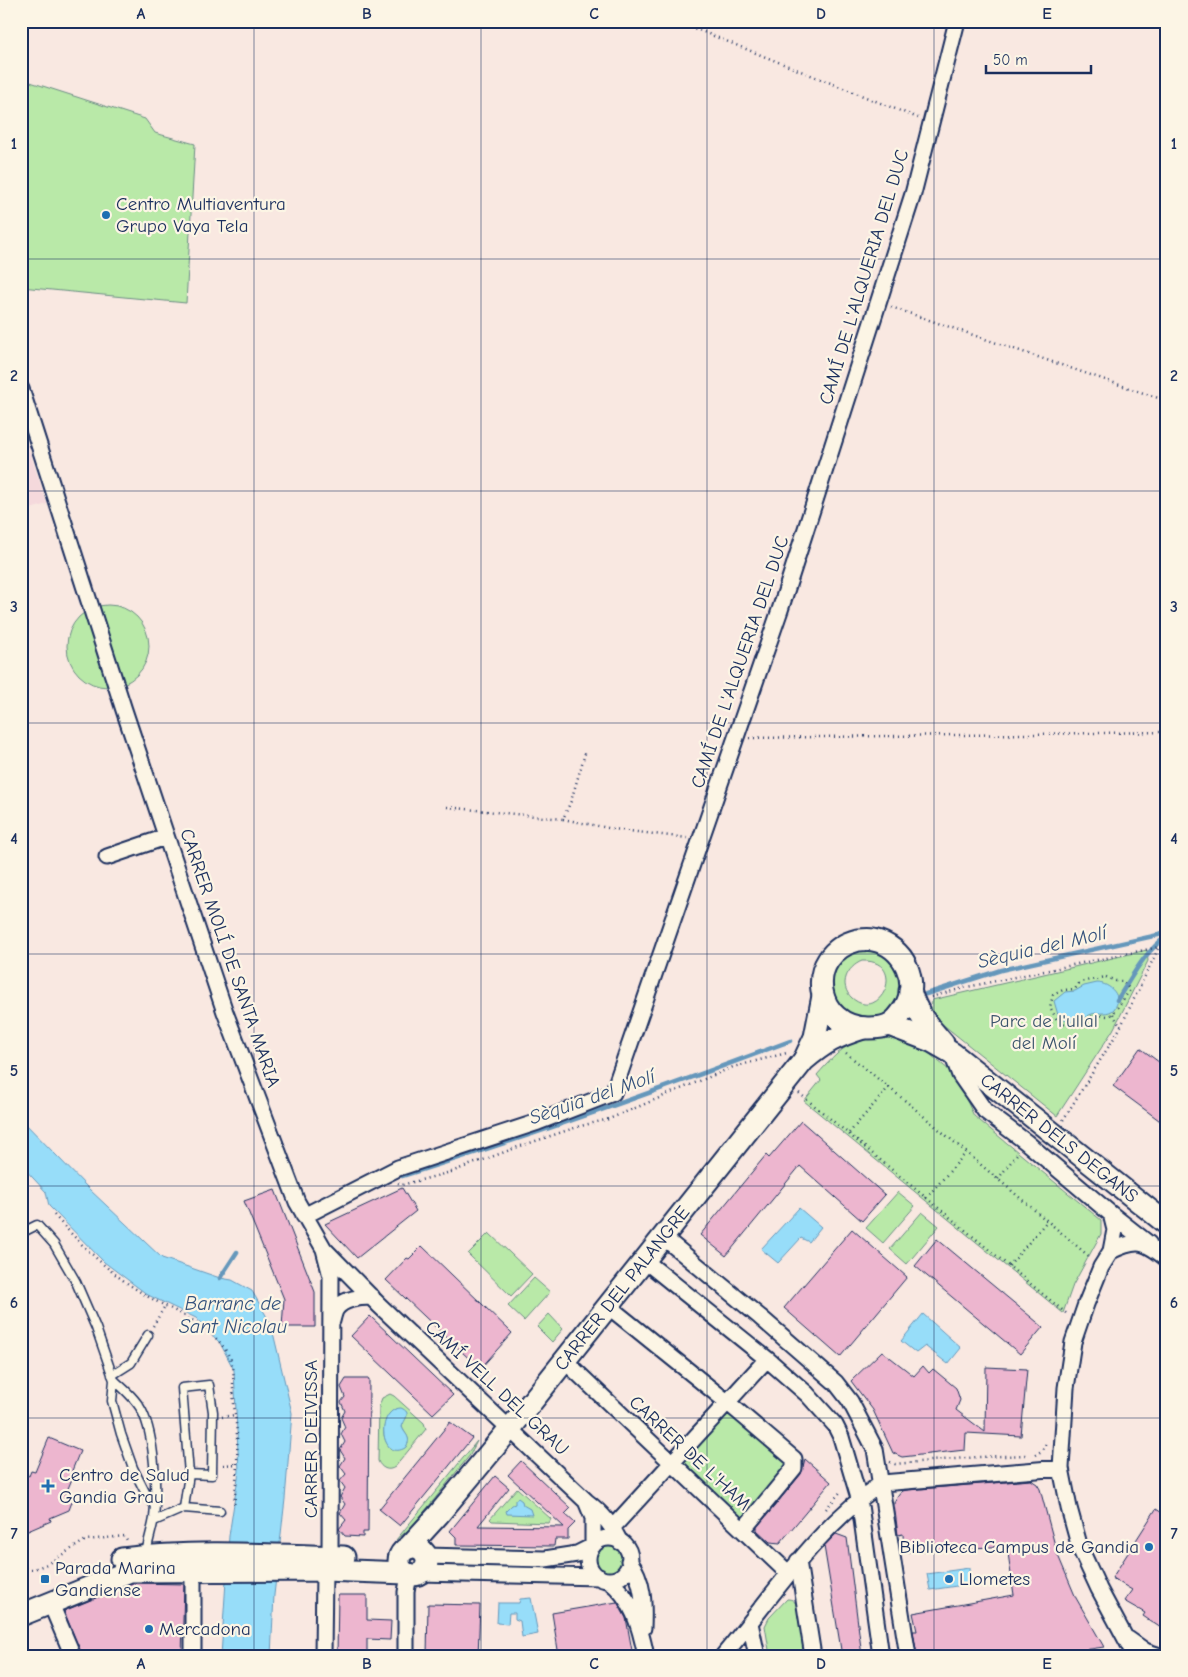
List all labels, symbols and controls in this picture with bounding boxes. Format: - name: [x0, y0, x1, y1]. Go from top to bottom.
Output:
- text: A: [137, 5, 146, 23]
- text: B: [362, 5, 372, 23]
- text: C: [589, 5, 599, 23]
- text: D: [816, 5, 826, 23]
- text: E: [1042, 5, 1052, 23]
- scale bar: [986, 42, 1090, 74]
- text: 50 m: [993, 51, 1028, 69]
- text: 1: [11, 135, 17, 153]
- text: 1: [1171, 135, 1177, 153]
- street label: CAMÍ DE L'ALQUERIA DEL DUC: [815, 146, 913, 407]
- place label: Centro Multiaventura Grupo Vaya Tela: [116, 193, 286, 237]
- marker: Centro Multiaventura Grupo Vaya Tela: [100, 209, 112, 221]
- text: 2: [10, 367, 18, 385]
- text: 2: [1170, 367, 1178, 385]
- street label: CAMÍ DE L'ALQUERIA DEL DUC: [686, 533, 794, 791]
- text: 3: [10, 598, 18, 616]
- text: 3: [1170, 598, 1178, 616]
- street label: CARRER MOLÍ DE SANTA MARIA: [175, 826, 285, 1090]
- text: 4: [10, 830, 18, 848]
- text: 4: [1170, 830, 1178, 848]
- water label: Sèquia del Molí: [975, 920, 1111, 973]
- park label: Parc de l'ullal del Molí: [990, 1010, 1098, 1054]
- text: 5: [10, 1062, 18, 1080]
- text: 5: [1170, 1062, 1178, 1080]
- water label: Sèquia del Molí: [526, 1064, 660, 1129]
- street label: CARRER DELS DEGANS: [976, 1069, 1142, 1208]
- street label: CARRER DEL PALANGRE: [550, 1202, 694, 1375]
- water label: Barranc de Sant Nicolau: [179, 1292, 287, 1338]
- text: 6: [10, 1294, 18, 1312]
- text: 6: [1170, 1294, 1178, 1312]
- street label: CAMÍ VELL DEL GRAU: [421, 1316, 573, 1460]
- street label: CARRER D'EIVISSA: [300, 1360, 322, 1518]
- street label: CARRER DE L'HAM: [625, 1391, 755, 1515]
- place label: Centro de Salud Gandia Grau: [59, 1464, 190, 1508]
- marker: Centro de Salud Gandia Grau: [41, 1479, 55, 1493]
- text: 7: [10, 1525, 18, 1543]
- text: 7: [1170, 1525, 1178, 1543]
- place label: Biblioteca Campus de Gandia: [899, 1536, 1139, 1558]
- marker: Biblioteca Campus de Gandia: [1143, 1541, 1155, 1553]
- place label: Parada Marina Gandiense: [55, 1557, 176, 1601]
- place label: Llometes: [959, 1568, 1030, 1590]
- marker: Parada Marina Gandiense: [39, 1573, 51, 1585]
- marker: Llometes: [943, 1573, 955, 1585]
- place label: Mercadona: [159, 1618, 251, 1640]
- marker: Mercadona: [143, 1623, 155, 1635]
- text: A: [137, 1655, 146, 1673]
- text: B: [362, 1655, 372, 1673]
- text: C: [589, 1655, 599, 1673]
- text: D: [816, 1655, 826, 1673]
- text: E: [1042, 1655, 1052, 1673]

